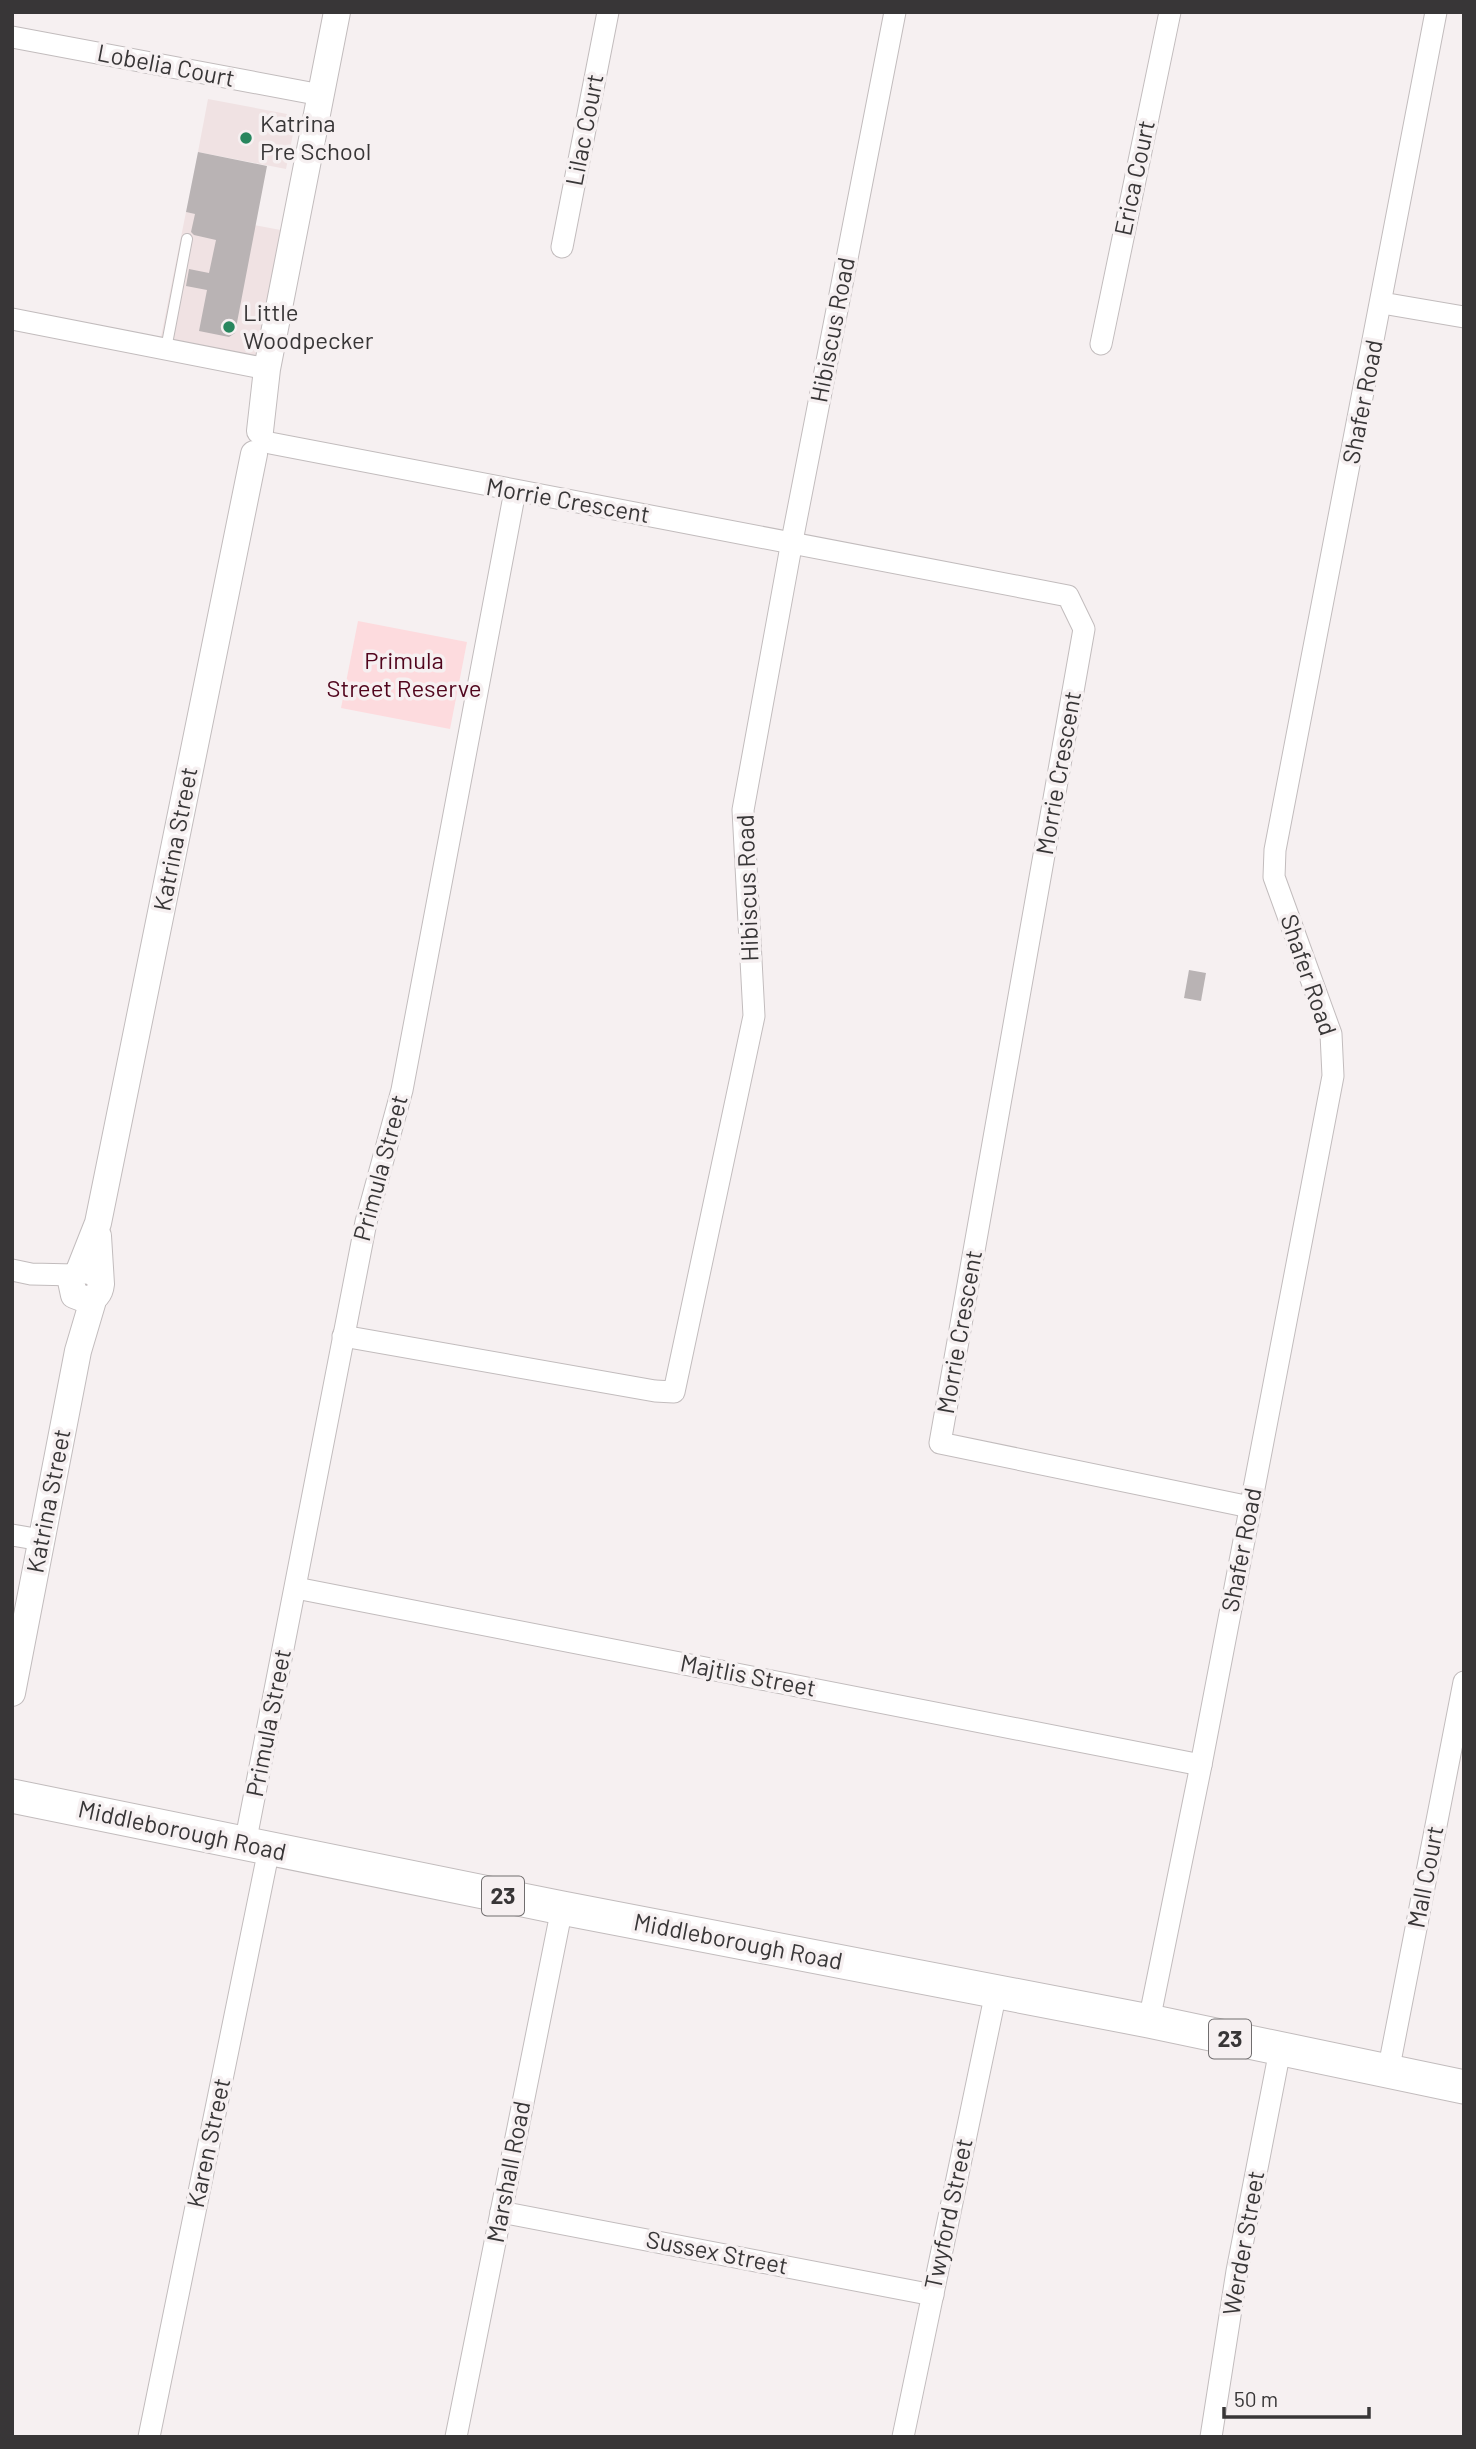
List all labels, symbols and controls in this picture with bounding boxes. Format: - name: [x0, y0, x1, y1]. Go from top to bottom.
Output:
- street label: Lobelia Court: [95, 37, 237, 92]
- street label: Lilac Court: [559, 71, 609, 188]
- place label: Katrina Pre School: [260, 108, 371, 165]
- street label: Erica Court: [1107, 117, 1160, 238]
- marker: Katrina Pre School: [238, 130, 254, 146]
- street label: Hibiscus Road: [803, 255, 860, 405]
- place label: Little Woodpecker: [243, 297, 374, 354]
- marker: Little Woodpecker: [221, 319, 237, 335]
- street label: Shafer Road: [1335, 337, 1388, 466]
- street label: Morrie Crescent: [484, 471, 652, 528]
- park label: Primula Street Reserve: [326, 645, 482, 702]
- street label: Morrie Crescent: [1029, 689, 1086, 857]
- street label: Katrina Street: [146, 764, 203, 913]
- street label: Hibiscus Road: [729, 814, 764, 962]
- street label: Shafer Road: [1275, 910, 1344, 1039]
- street label: Primula Street: [346, 1091, 413, 1244]
- street label: Morrie Crescent: [930, 1248, 987, 1416]
- street label: Katrina Street: [19, 1426, 76, 1575]
- street label: Shafer Road: [1214, 1485, 1267, 1614]
- street label: Primula Street: [239, 1646, 296, 1799]
- street label: Majtlis Street: [678, 1647, 819, 1702]
- street label: Middleborough Road: [76, 1793, 289, 1866]
- street label: Mall Court: [1400, 1823, 1449, 1930]
- road number: 23: [482, 1876, 524, 1915]
- street label: Middleborough Road: [631, 1906, 845, 1975]
- road number: 23: [1209, 2020, 1251, 2058]
- street label: Karen Street: [180, 2075, 235, 2210]
- street label: Marshall Road: [480, 2098, 535, 2245]
- street label: Twyford Street: [917, 2135, 978, 2292]
- street label: Werder Street: [1216, 2168, 1270, 2317]
- street label: Sussex Street: [644, 2224, 791, 2279]
- scale bar: [1224, 2376, 1369, 2420]
- text: 50 m: [1234, 2386, 1278, 2411]

